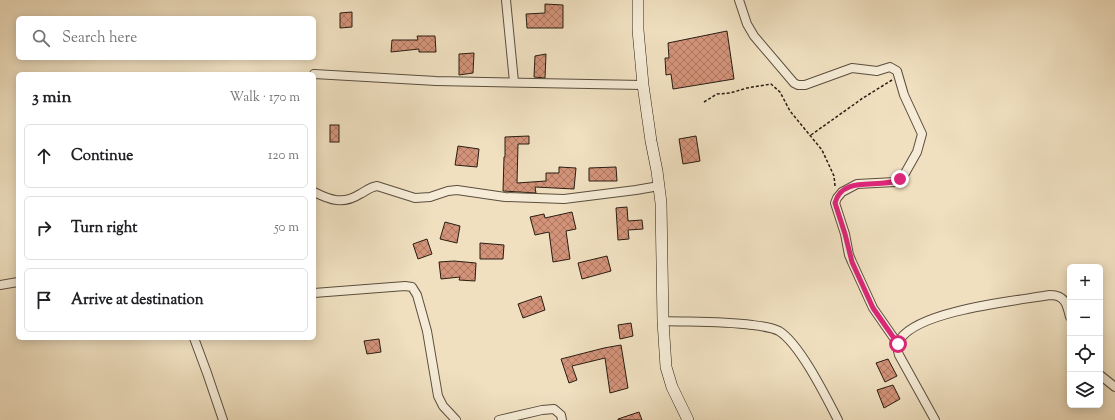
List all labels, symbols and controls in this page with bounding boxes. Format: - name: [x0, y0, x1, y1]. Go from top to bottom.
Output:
- search box: [16, 16, 316, 60]
- icon: search: [30, 27, 52, 49]
- text: Search here: [62, 28, 137, 49]
- text: 3 min: [32, 86, 71, 110]
- text: Walk · 170 m: [230, 89, 300, 107]
- icon: ahead: [33, 145, 55, 167]
- text: Continue: [71, 146, 133, 167]
- text: 120 m: [268, 147, 299, 165]
- route end: [891, 170, 909, 188]
- icon: right: [33, 217, 55, 239]
- text: Turn right: [71, 218, 137, 239]
- text: 50 m: [274, 219, 299, 237]
- map controls: [1067, 264, 1103, 408]
- button: +: [1067, 264, 1103, 300]
- icon: arrive: [33, 289, 55, 311]
- text: Arrive at destination: [71, 290, 204, 311]
- button: −: [1067, 300, 1103, 336]
- route start: [889, 335, 907, 353]
- button: locate: [1067, 336, 1103, 372]
- button: layers: [1067, 372, 1103, 408]

